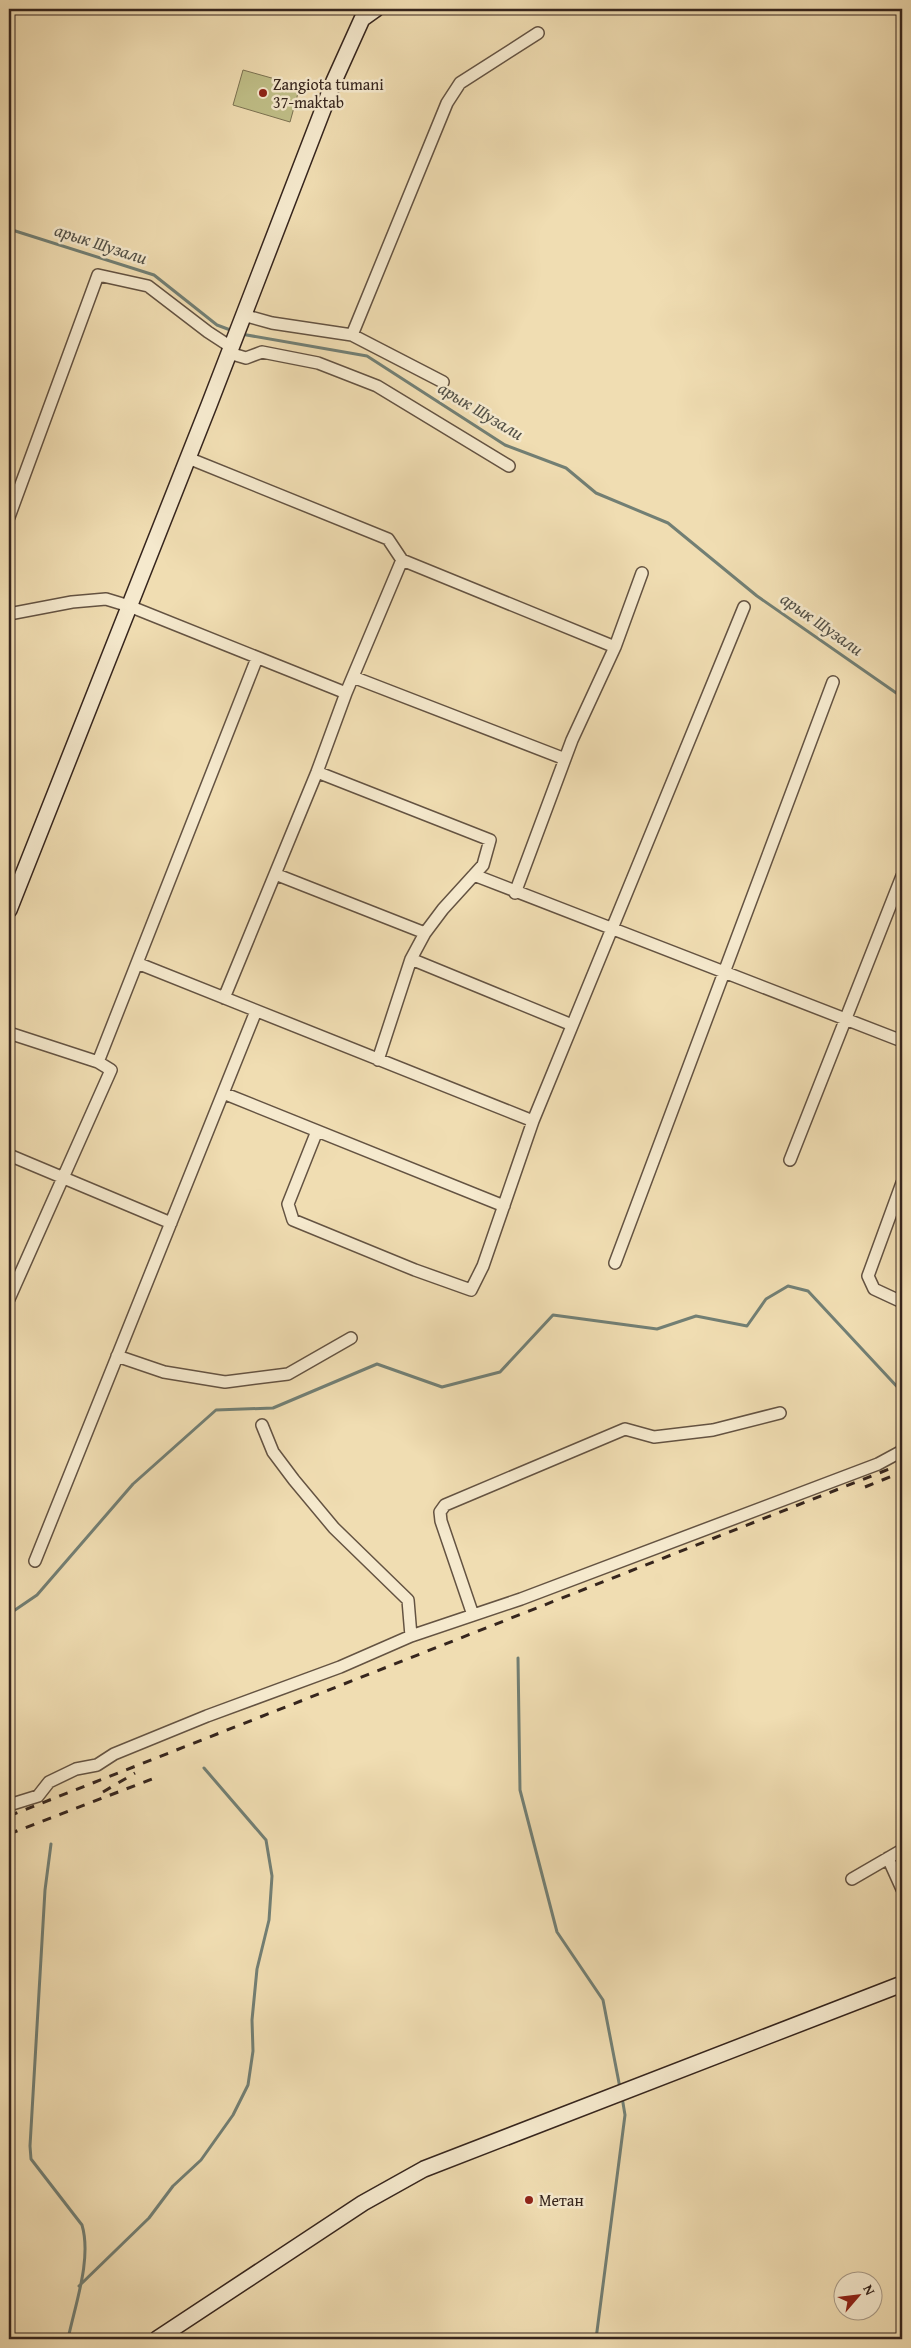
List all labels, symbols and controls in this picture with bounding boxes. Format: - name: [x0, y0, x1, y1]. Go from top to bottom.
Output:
- place label: Zangiota tumani 37-maktab: [273, 72, 384, 114]
- marker: Zangiota tumani 37-maktab: [257, 87, 269, 99]
- water label: арык Шузали: [51, 216, 151, 271]
- water label: арык Шузали: [433, 374, 529, 447]
- water label: арык Шузали: [775, 585, 869, 662]
- place label: Метан: [539, 2188, 584, 2212]
- marker: Метан: [523, 2194, 535, 2206]
- north arrow: [834, 2270, 884, 2320]
- text: N: [858, 2281, 881, 2299]

